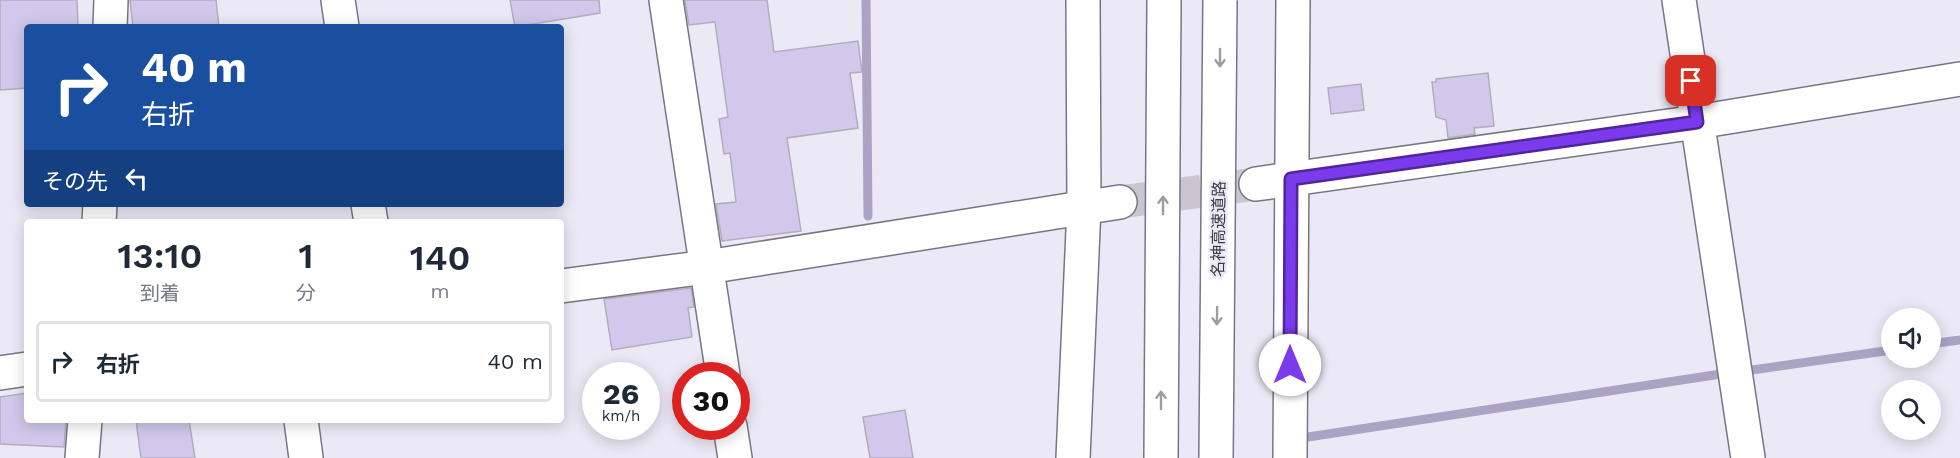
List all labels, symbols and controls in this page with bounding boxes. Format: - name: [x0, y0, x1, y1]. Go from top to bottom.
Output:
- text: 40 m: [141, 43, 247, 92]
- icon: right: [42, 48, 120, 126]
- one-way arrow: [1214, 48, 1226, 68]
- pin: [1665, 55, 1716, 106]
- icon: arrive: [1674, 64, 1707, 97]
- text: 右折: [141, 99, 195, 131]
- icon: left: [120, 162, 153, 195]
- text: その先: [42, 169, 108, 194]
- street label: 名神高速道路: [1208, 181, 1229, 277]
- one-way arrow: [1157, 195, 1169, 215]
- text: 13:10: [118, 235, 202, 277]
- text: 1: [299, 235, 314, 277]
- text: 140: [410, 237, 470, 279]
- text: m: [430, 279, 450, 303]
- text: 到着: [140, 281, 180, 305]
- text: 分: [296, 281, 316, 305]
- one-way arrow: [1211, 306, 1223, 326]
- map controls: [1881, 308, 1941, 440]
- button: sound: [1881, 308, 1941, 368]
- position arrow: [1258, 333, 1322, 397]
- icon: right: [45, 345, 78, 378]
- text: 40 m: [487, 349, 543, 374]
- text: 右折: [96, 352, 140, 377]
- speed limit sign: 30: [672, 362, 750, 440]
- text: 26: [603, 376, 639, 411]
- button: search: [1881, 380, 1941, 440]
- one-way arrow: [1155, 390, 1167, 410]
- text: km/h: [602, 407, 640, 425]

